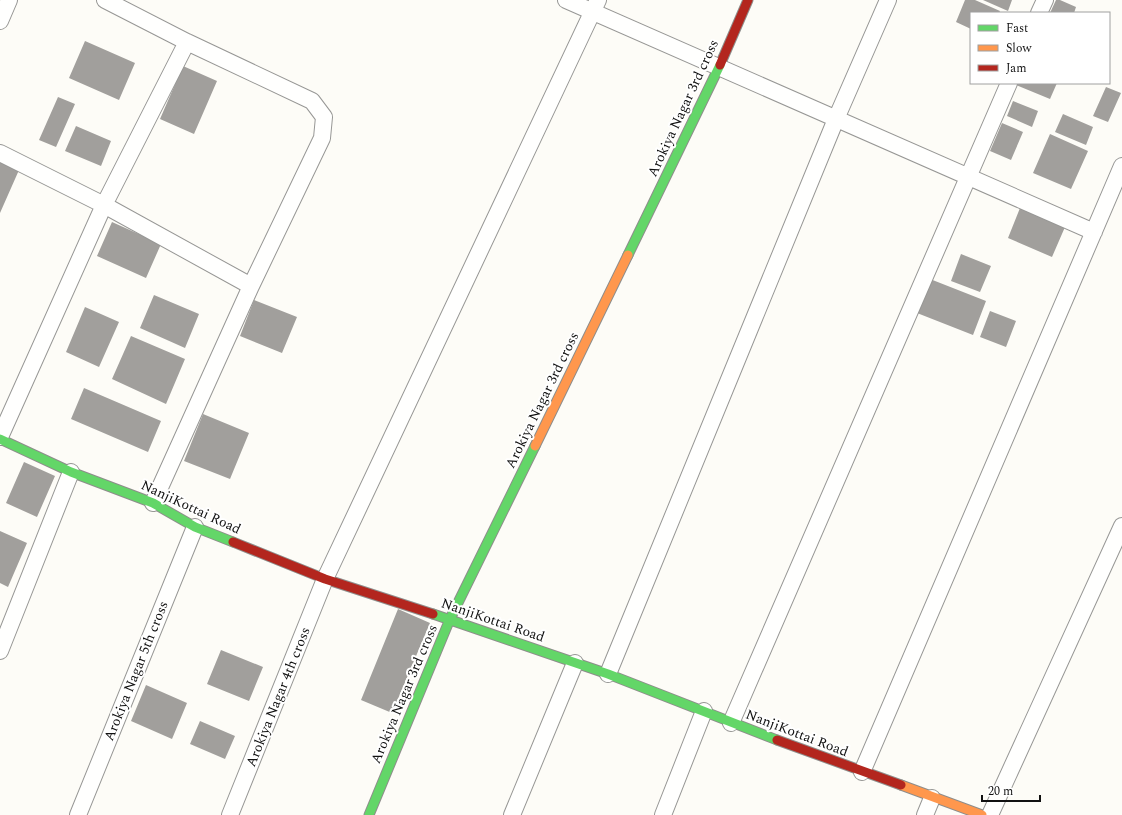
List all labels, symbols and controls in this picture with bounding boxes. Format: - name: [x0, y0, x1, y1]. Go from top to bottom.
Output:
- legend: [970, 12, 1110, 84]
- text: Fast: [1006, 19, 1028, 38]
- street label: Arokiya Nagar 3rd cross: [642, 36, 724, 180]
- text: Slow: [1006, 39, 1032, 58]
- text: Jam: [1006, 59, 1027, 78]
- street label: Arokiya Nagar 3rd cross: [500, 328, 584, 472]
- street label: NanjiKottai Road: [137, 475, 245, 539]
- street label: NanjiKottai Road: [438, 592, 548, 648]
- street label: Arokiya Nagar 5th cross: [98, 598, 174, 744]
- street label: Arokiya Nagar 3rd cross: [365, 621, 443, 767]
- street label: Arokiya Nagar 4th cross: [240, 624, 316, 770]
- street label: NanjiKottai Road: [743, 704, 851, 762]
- scale bar: [982, 777, 1040, 803]
- text: 20 m: [988, 782, 1013, 801]

